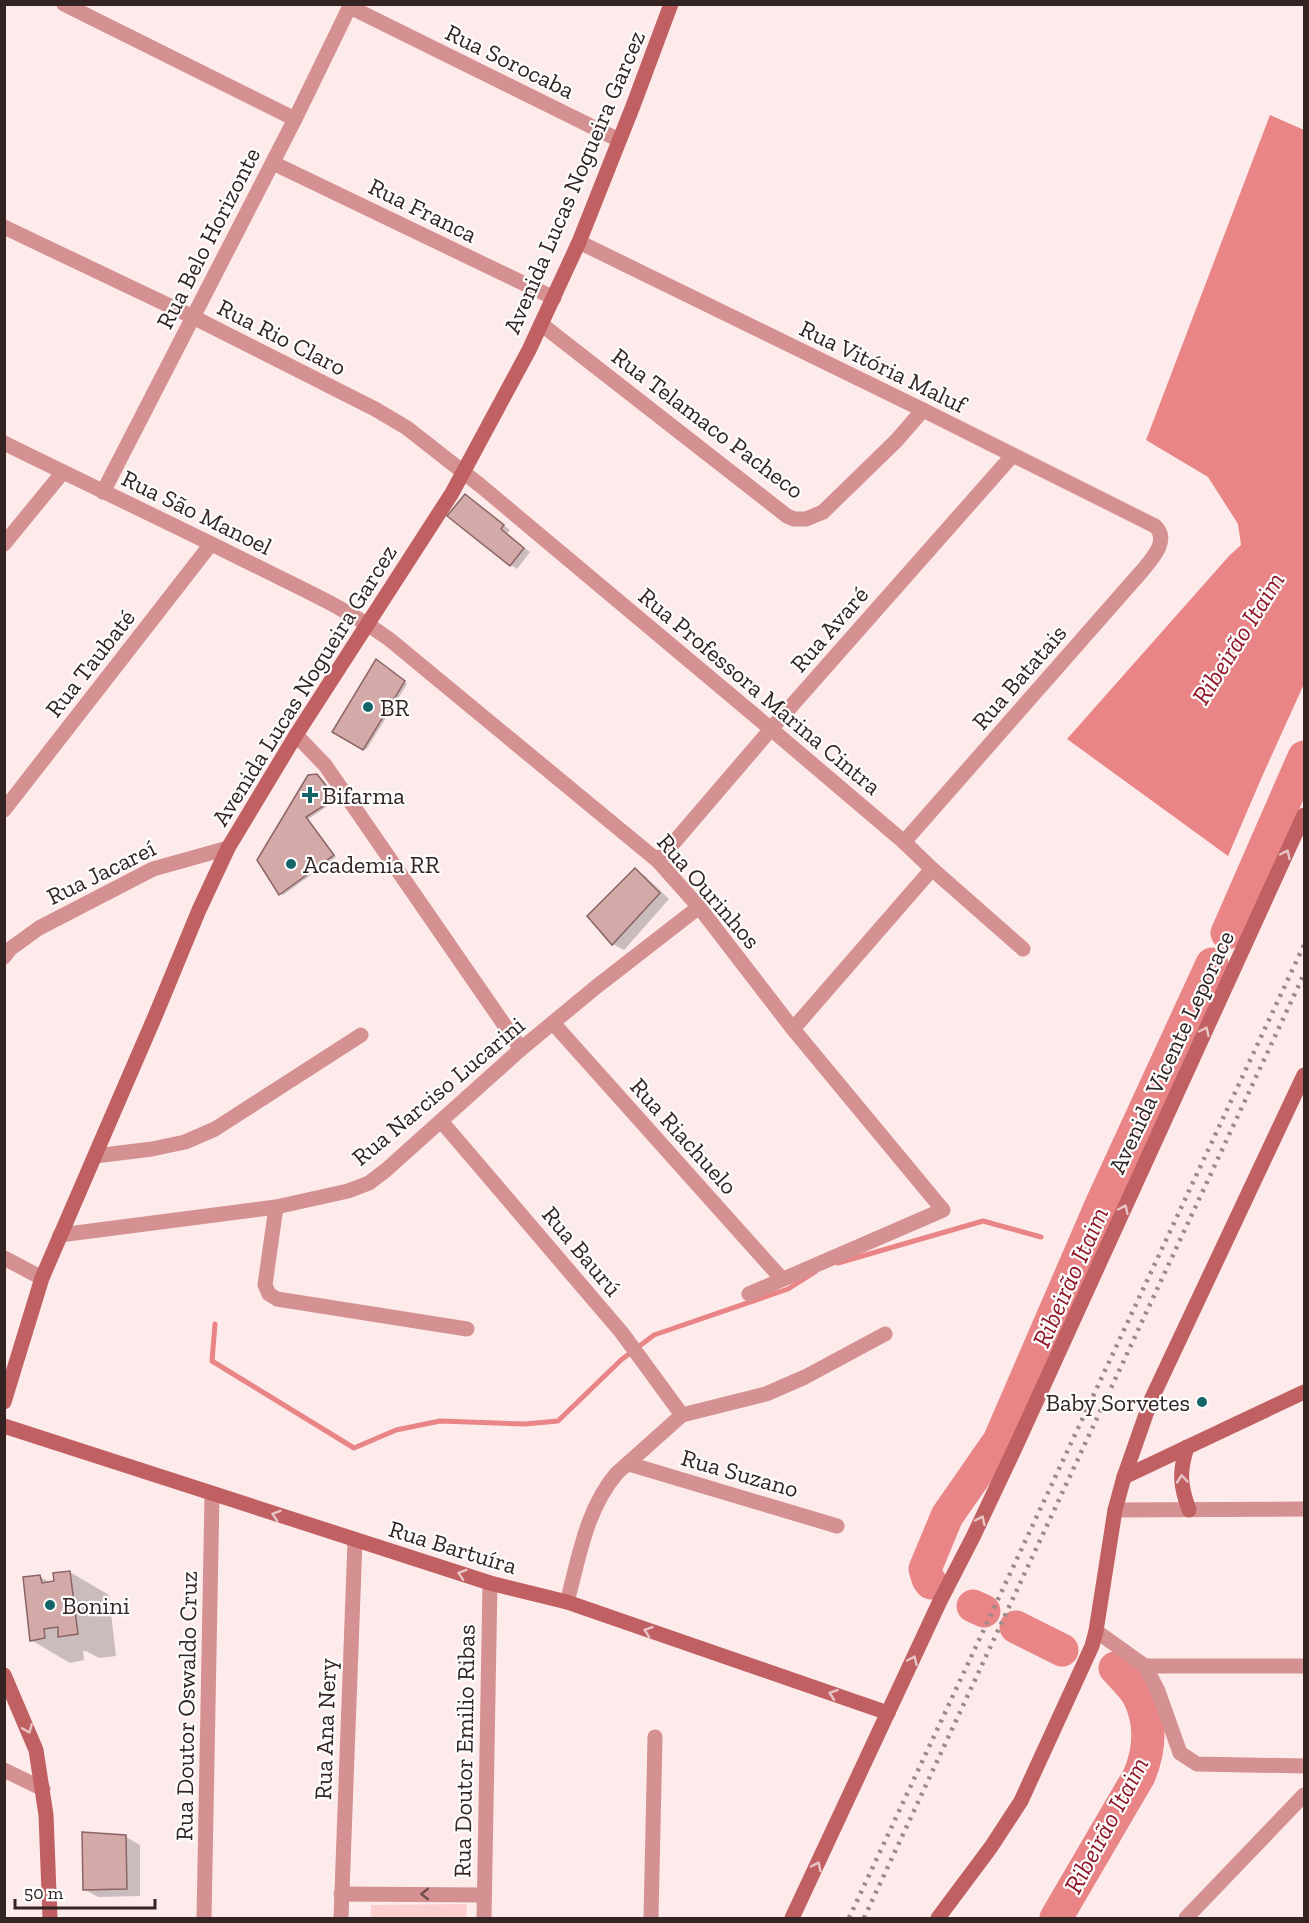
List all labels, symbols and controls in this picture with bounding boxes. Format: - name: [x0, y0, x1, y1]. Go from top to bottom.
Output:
- street label: Rua Sorocaba: [441, 17, 580, 105]
- street label: Avenida Lucas Nogueira Garcez: [497, 26, 651, 338]
- street label: Rua Belo Horizonte: [150, 143, 266, 333]
- street label: Rua Franca: [364, 171, 482, 249]
- street label: Rua Rio Claro: [213, 292, 351, 382]
- street label: Rua Vitória Maluf: [795, 313, 973, 420]
- street label: Rua Telamaco Pacheco: [606, 341, 810, 505]
- street label: Rua São Manoel: [117, 463, 277, 561]
- street label: Avenida Lucas Nogueira Garcez: [205, 539, 403, 831]
- water label: Ribeirão Itaim: [1185, 566, 1291, 710]
- street label: Rua Avaré: [784, 580, 874, 678]
- street label: Rua Professora Marina Cintra: [633, 581, 887, 801]
- street label: Rua Taubaté: [39, 603, 141, 723]
- street label: Rua Batatais: [966, 619, 1072, 735]
- place label: BR: [380, 693, 409, 722]
- marker: BR: [361, 700, 375, 714]
- place label: Bifarma: [322, 781, 405, 810]
- marker: Bifarma: [303, 788, 317, 802]
- street label: Rua Ourinhos: [651, 827, 767, 955]
- street label: Rua Jacareí: [42, 833, 160, 911]
- place label: Academia RR: [303, 850, 440, 879]
- one-way arrow: [1279, 850, 1291, 861]
- marker: Academia RR: [284, 857, 298, 871]
- street label: Avenida Vicente Leporace: [1102, 926, 1240, 1178]
- street label: Rua Narciso Lucarini: [346, 1010, 530, 1172]
- one-way arrow: [1198, 1027, 1210, 1038]
- street label: Rua Riachuelo: [624, 1072, 744, 1200]
- street label: Rua Baurú: [536, 1200, 628, 1302]
- water label: Ribeirão Itaim: [1025, 1202, 1115, 1352]
- one-way arrow: [1117, 1204, 1129, 1215]
- place label: Baby Sorvetes: [1045, 1388, 1190, 1417]
- marker: Baby Sorvetes: [1195, 1395, 1209, 1409]
- street label: Rua Suzano: [678, 1442, 802, 1504]
- one-way arrow: [1175, 1474, 1188, 1483]
- one-way arrow: [271, 1510, 282, 1522]
- street label: Rua Bartuíra: [386, 1514, 521, 1580]
- one-way arrow: [974, 1515, 986, 1526]
- one-way arrow: [457, 1569, 468, 1582]
- street label: Rua Doutor Oswaldo Cruz: [169, 1571, 203, 1841]
- place label: Bonini: [62, 1591, 130, 1620]
- marker: Bonini: [43, 1598, 57, 1612]
- street label: Rua Doutor Emilio Ribas: [447, 1624, 481, 1878]
- one-way arrow: [643, 1625, 654, 1638]
- one-way arrow: [905, 1656, 917, 1667]
- street label: Rua Ana Nery: [308, 1657, 342, 1800]
- one-way arrow: [828, 1689, 839, 1702]
- one-way arrow: [21, 1723, 33, 1734]
- water label: Ribeirão Itaim: [1057, 1751, 1155, 1899]
- one-way arrow: [809, 1861, 821, 1872]
- scale bar: [15, 1872, 154, 1910]
- text: 50 m: [24, 1882, 64, 1904]
- one-way arrow: [421, 1888, 430, 1900]

